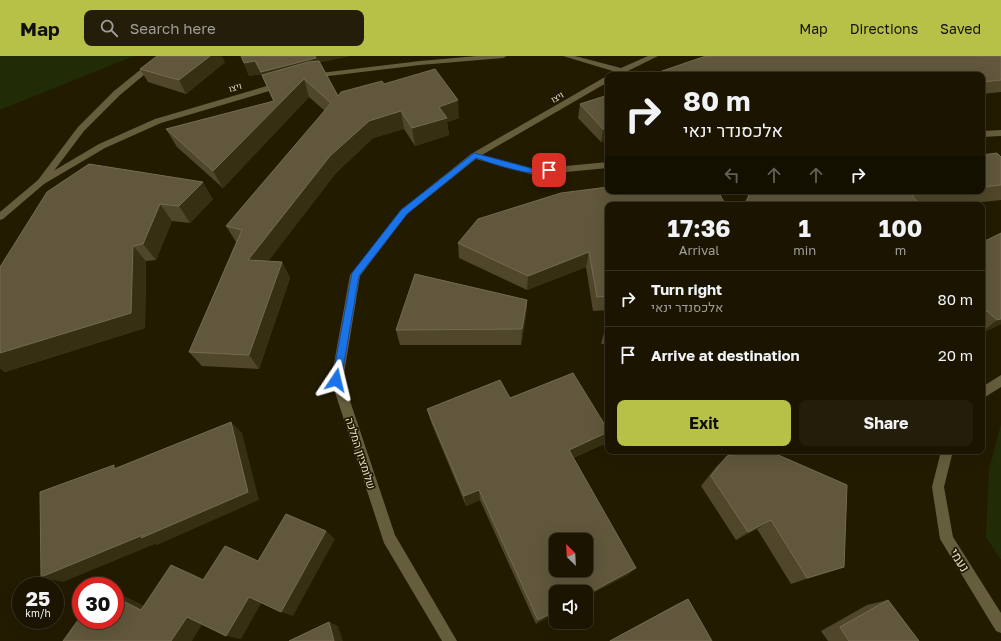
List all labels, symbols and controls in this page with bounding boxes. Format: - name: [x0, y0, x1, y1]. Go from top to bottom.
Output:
- search box: [84, 10, 364, 46]
- text: Map: [20, 17, 60, 40]
- icon: search: [98, 17, 120, 39]
- text: Search here: [130, 19, 216, 37]
- text: Map: [799, 20, 828, 37]
- text: Directions: [850, 20, 918, 37]
- text: Saved: [940, 20, 981, 37]
- street label: ויצו: [227, 80, 243, 94]
- text: 80 m: [683, 84, 751, 117]
- icon: right: [617, 88, 669, 140]
- street label: ויצו: [549, 89, 565, 105]
- text: אלכסנדר ינאי: [683, 119, 783, 141]
- pin: [532, 153, 566, 187]
- icon: arrive: [538, 159, 560, 181]
- icon: left: [721, 164, 743, 186]
- icon: ahead: [763, 164, 785, 186]
- icon: ahead: [805, 164, 827, 186]
- icon: right: [847, 164, 869, 186]
- text: 17:36: [668, 213, 731, 242]
- text: 1: [799, 213, 811, 242]
- text: 100: [879, 213, 922, 242]
- text: Arrival: [679, 242, 719, 258]
- text: min: [793, 242, 816, 258]
- text: m: [895, 242, 906, 258]
- text: Turn right: [651, 280, 722, 298]
- icon: right: [617, 288, 639, 310]
- text: 80 m: [938, 290, 973, 308]
- text: אלכסנדר ינאי: [651, 299, 723, 315]
- icon: arrive: [617, 344, 639, 366]
- text: Arrive at destination: [651, 346, 800, 364]
- text: 20 m: [938, 346, 973, 364]
- position arrow: [315, 359, 357, 401]
- button: Exit: [617, 400, 791, 446]
- button: Share: [799, 400, 973, 446]
- street label: שלומציון המלכה: [343, 416, 379, 490]
- north arrow: [549, 533, 593, 577]
- map controls: [549, 533, 593, 629]
- street label: נעמי: [947, 545, 973, 575]
- speed limit sign: 30: [72, 577, 124, 629]
- button: sound: [549, 585, 593, 629]
- text: 25: [26, 586, 50, 610]
- text: km/h: [25, 607, 51, 619]

